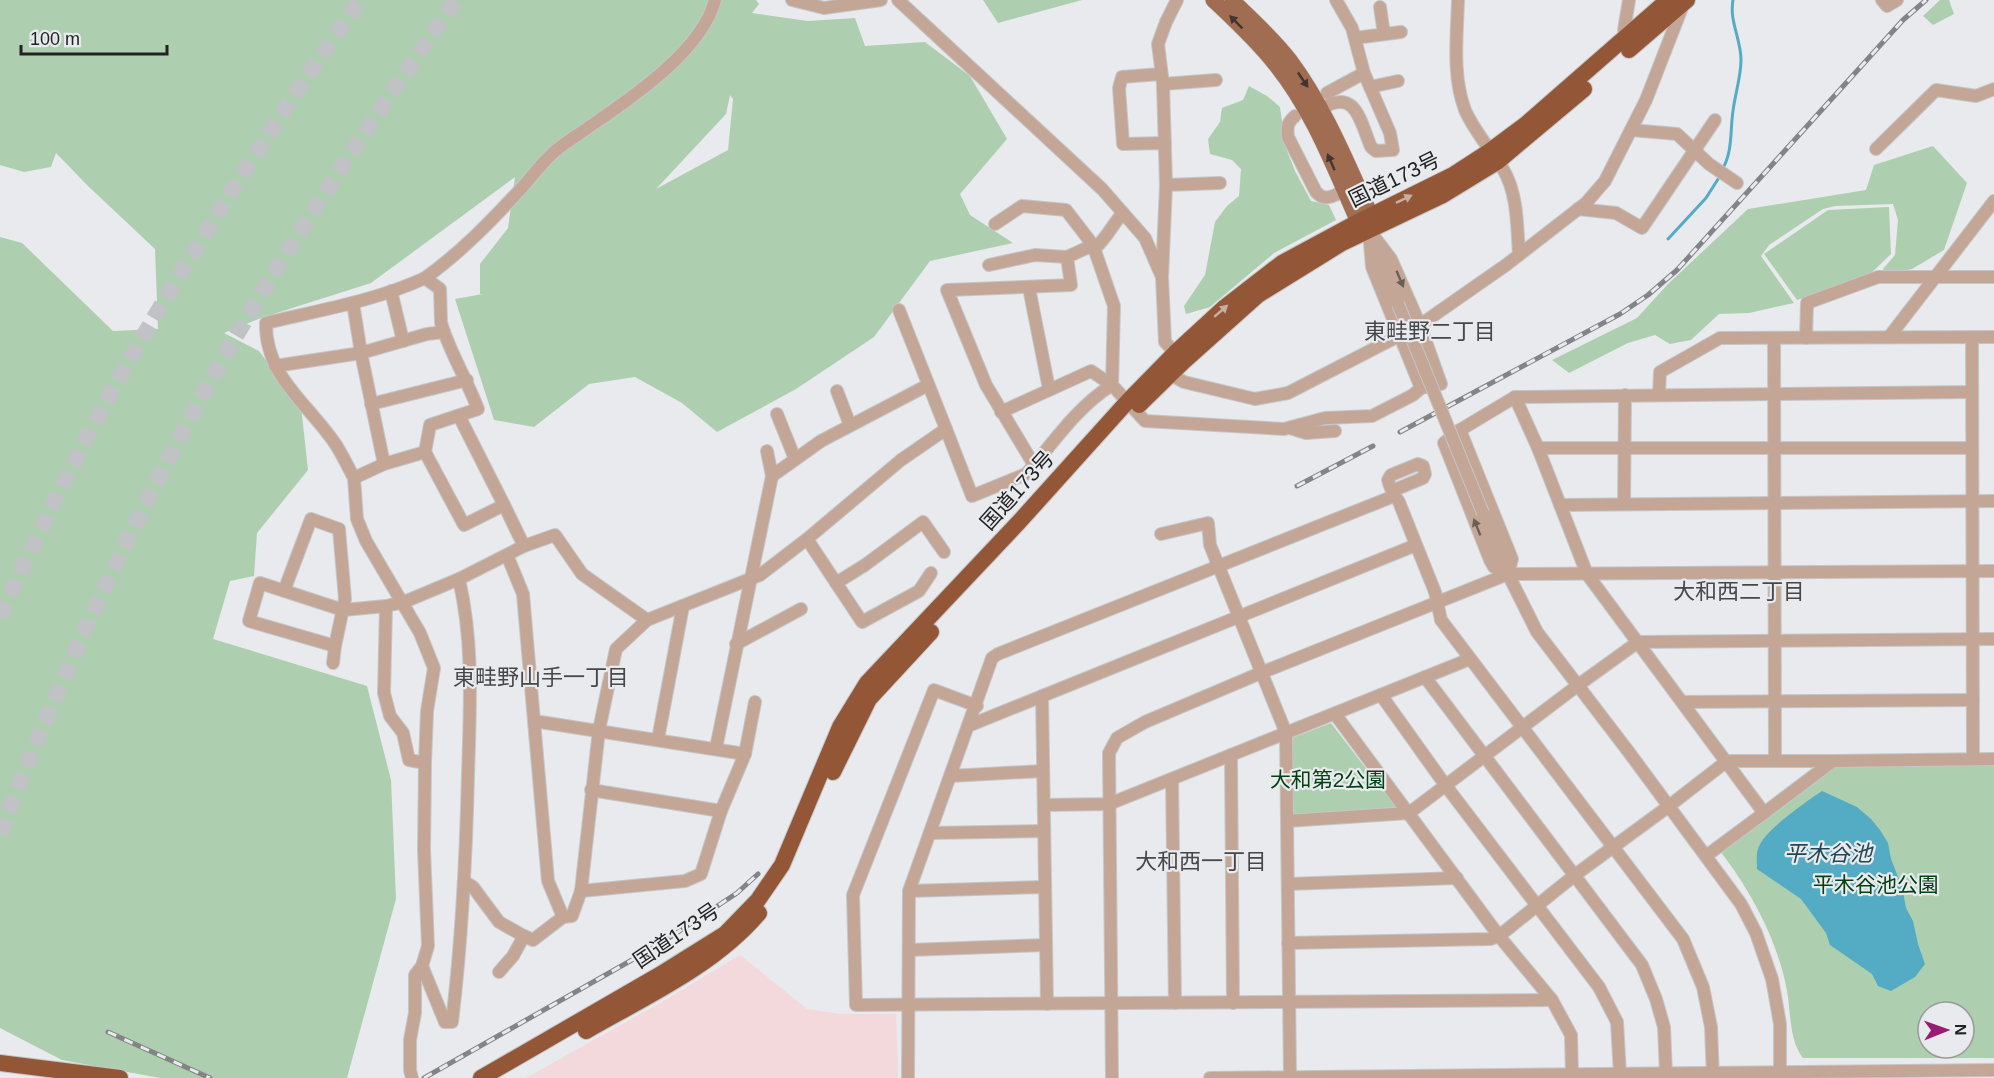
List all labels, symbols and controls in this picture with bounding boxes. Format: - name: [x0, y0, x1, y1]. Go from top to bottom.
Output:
- one-way arrow: [1229, 15, 1243, 29]
- scale bar: [21, 18, 166, 56]
- text: 100 m: [30, 29, 80, 49]
- one-way arrow: [1297, 72, 1308, 88]
- street label: 国道173号: [1345, 147, 1443, 211]
- one-way arrow: [1326, 152, 1336, 170]
- one-way arrow: [1396, 194, 1413, 204]
- one-way arrow: [1395, 271, 1405, 289]
- one-way arrow: [1213, 305, 1228, 318]
- district label: 東畦野二丁目: [1364, 319, 1496, 344]
- street label: 国道173号: [976, 446, 1058, 534]
- one-way arrow: [1472, 518, 1481, 536]
- district label: 大和西二丁目: [1673, 579, 1805, 604]
- district label: 東畦野山手一丁目: [453, 665, 629, 690]
- park label: 大和第2公園: [1270, 768, 1386, 791]
- water label: 平木谷池: [1784, 841, 1874, 866]
- district label: 大和西一丁目: [1135, 849, 1267, 874]
- park label: 平木谷池公園: [1813, 873, 1939, 896]
- street label: 国道173号: [629, 898, 723, 972]
- north arrow: [1916, 1000, 1976, 1060]
- text: N: [1952, 1024, 1969, 1036]

